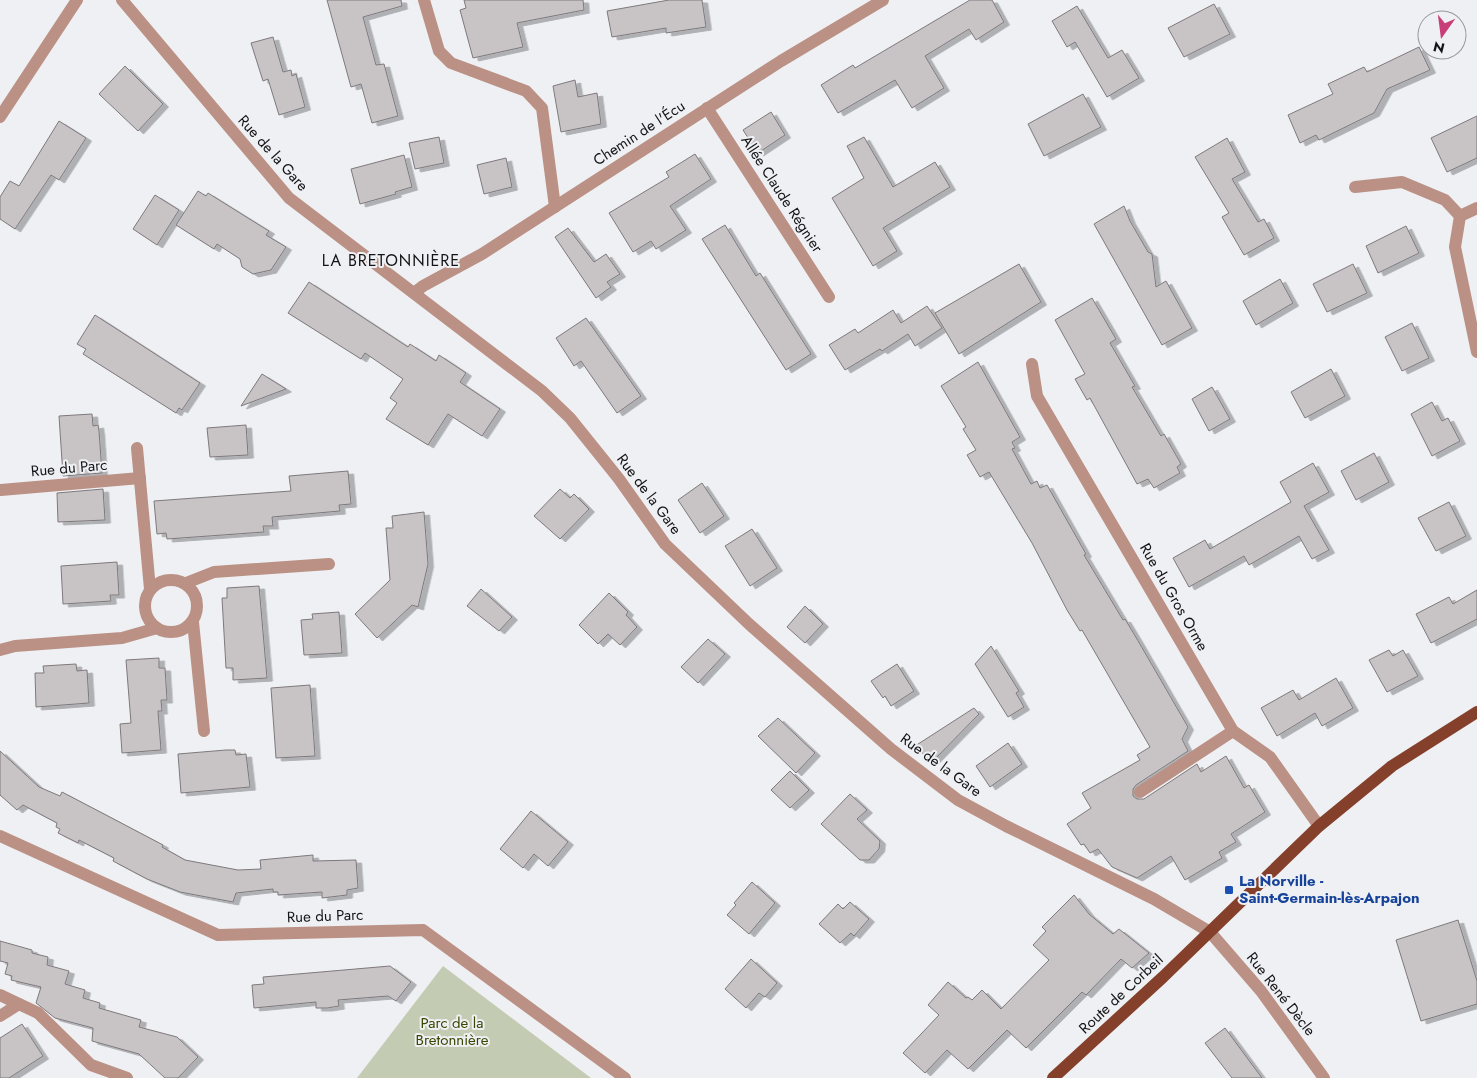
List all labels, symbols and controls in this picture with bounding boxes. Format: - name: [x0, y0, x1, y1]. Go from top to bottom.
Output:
- north arrow: [1417, 10, 1467, 60]
- text: N: [1431, 37, 1447, 59]
- street label: Chemin de l'Écu: [589, 95, 689, 171]
- street label: Rue de la Gare: [233, 110, 313, 196]
- street label: Allée Claude Régnier: [736, 131, 829, 258]
- district label: LA BRETONNIÈRE: [322, 249, 460, 272]
- street label: Rue de la Gare: [611, 449, 687, 539]
- street label: Rue du Parc: [30, 454, 108, 482]
- street label: Rue du Gros Orme: [1134, 539, 1214, 655]
- street label: Rue de la Gare: [896, 728, 986, 802]
- place label: La Norville - Saint-Germain-lès-Arpajon: [1239, 870, 1420, 909]
- marker: La Norville - Saint-Germain-lès-Arpajon: [1223, 884, 1235, 896]
- street label: Rue du Parc: [286, 904, 364, 928]
- street label: Rue René Dècle: [1241, 947, 1321, 1041]
- street label: Route de Corbeil: [1074, 949, 1168, 1039]
- park label: Parc de la Bretonnière: [416, 1012, 489, 1051]

